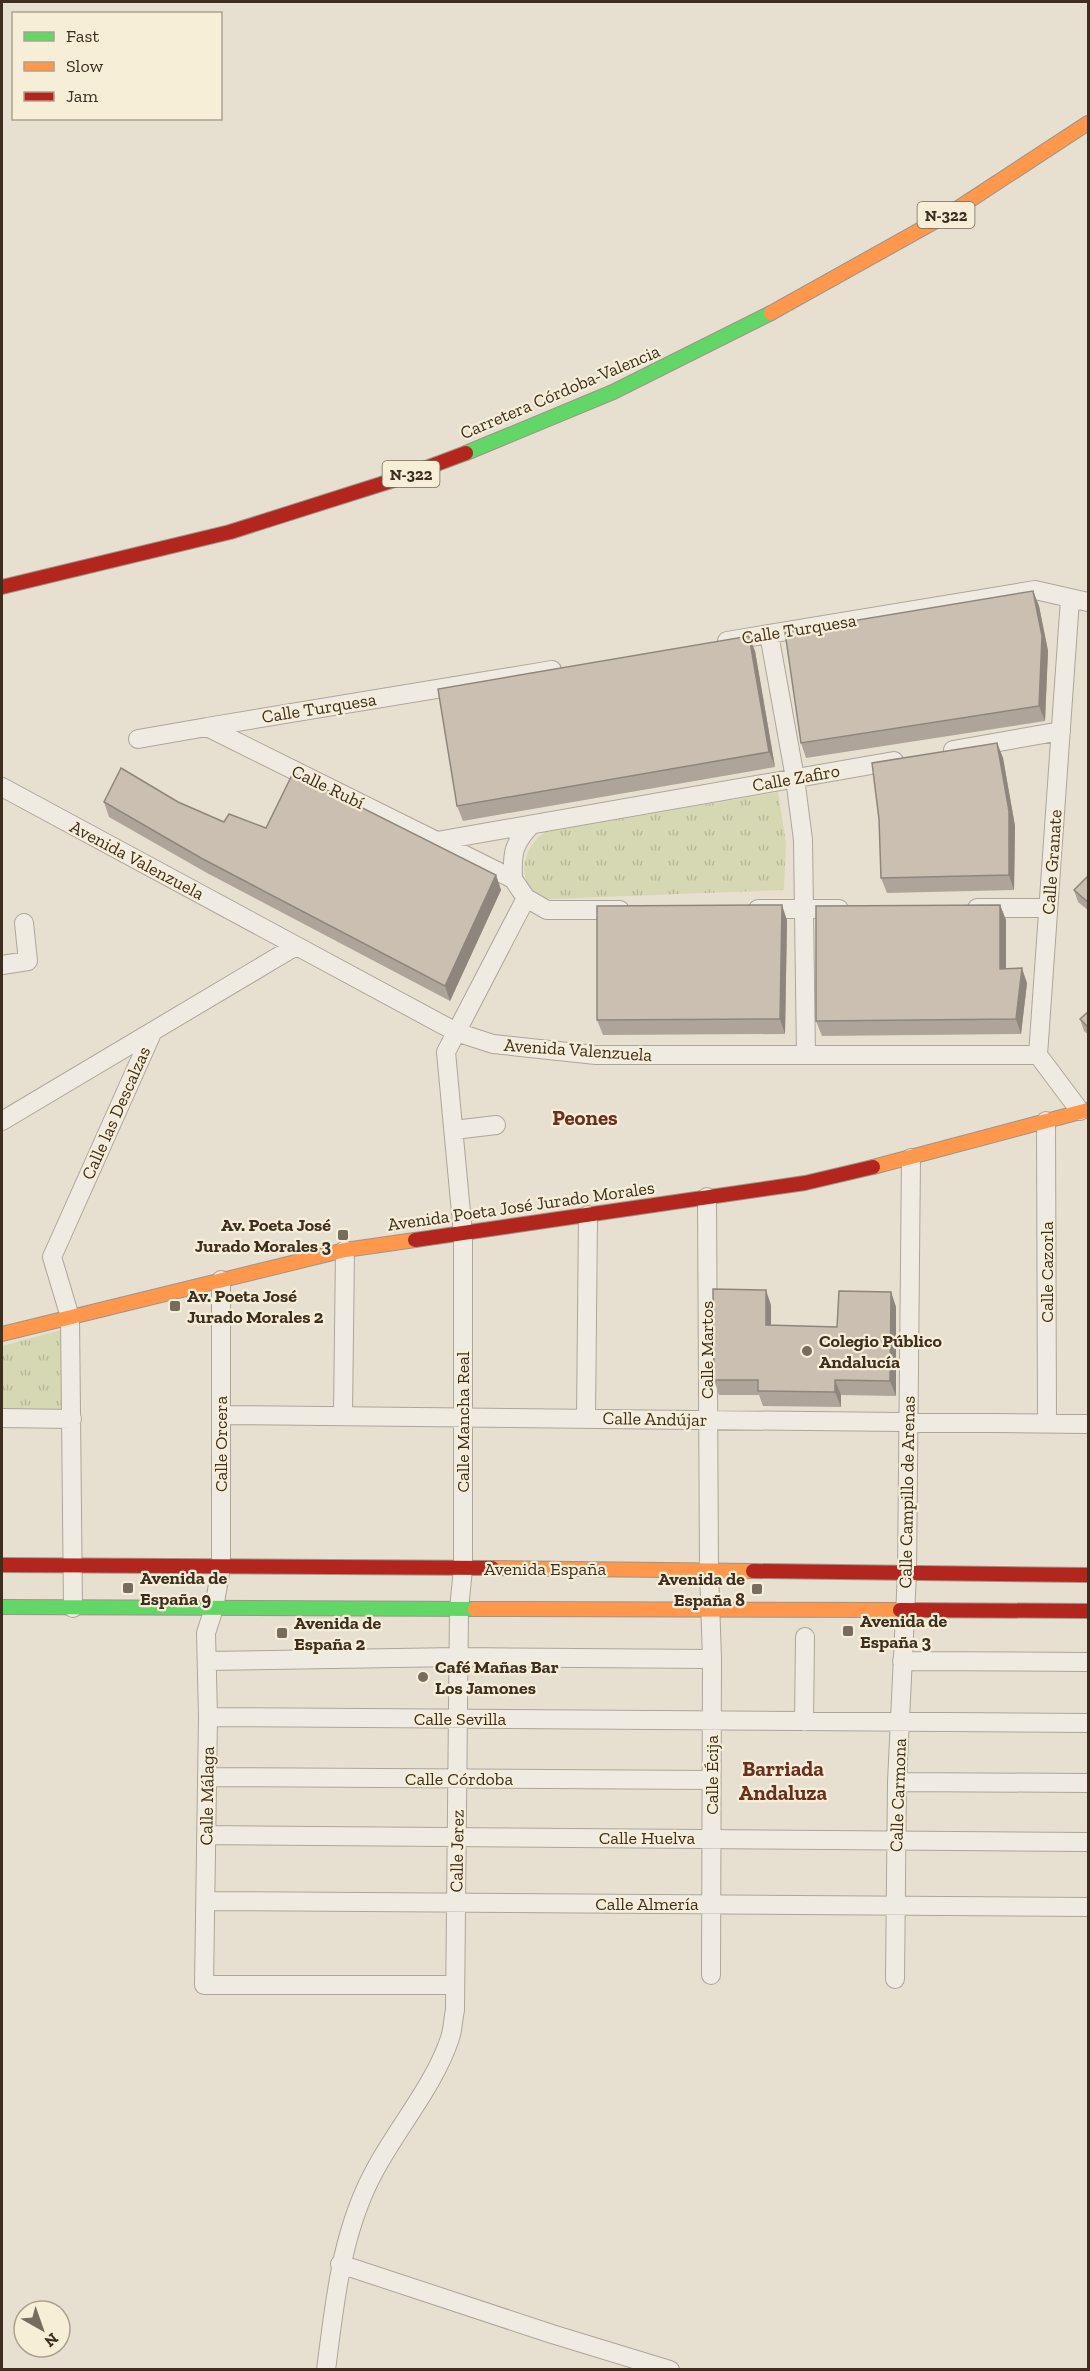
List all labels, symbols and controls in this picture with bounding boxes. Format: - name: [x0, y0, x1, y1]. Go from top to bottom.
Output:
- legend: [12, 12, 222, 120]
- text: Fast: [66, 25, 99, 47]
- text: Slow: [66, 55, 103, 77]
- text: Jam: [66, 85, 98, 107]
- road number: N-322: [918, 202, 974, 228]
- street label: Carretera Córdoba-Valencia: [457, 340, 664, 444]
- road number: N-322: [382, 461, 440, 487]
- street label: Calle Turquesa: [740, 609, 858, 649]
- street label: Calle Turquesa: [260, 688, 378, 728]
- street label: Calle Zafiro: [750, 759, 842, 797]
- street label: Calle Rubí: [288, 760, 368, 814]
- street label: Calle Granate: [1037, 809, 1067, 915]
- street label: Avenida Valenzuela: [66, 815, 208, 905]
- street label: Avenida Valenzuela: [503, 1034, 653, 1066]
- street label: Calle las Descalzas: [77, 1043, 155, 1183]
- district label: Peones: [552, 1105, 618, 1130]
- street label: Avenida Poeta José Jurado Morales: [386, 1176, 656, 1236]
- place label: Av. Poeta José Jurado Morales 3: [195, 1214, 331, 1257]
- street label: Calle Cazorla: [1036, 1221, 1058, 1323]
- marker: Av. Poeta José Jurado Morales 3: [336, 1228, 350, 1242]
- place label: Av. Poeta José Jurado Morales 2: [187, 1285, 324, 1328]
- marker: Av. Poeta José Jurado Morales 2: [168, 1299, 182, 1313]
- street label: Calle Martos: [696, 1301, 718, 1399]
- place label: Colegio Público Andalucía: [819, 1330, 942, 1373]
- marker: Colegio Público Andalucía: [800, 1344, 814, 1358]
- street label: Calle Mancha Real: [452, 1351, 474, 1493]
- street label: Calle Campillo de Arenas: [894, 1395, 920, 1588]
- street label: Calle Orcera: [210, 1396, 232, 1492]
- street label: Calle Andújar: [602, 1407, 708, 1431]
- street label: Avenida España: [484, 1558, 606, 1580]
- place label: Avenida de España 9: [140, 1567, 227, 1610]
- place label: Avenida de España 8: [658, 1568, 745, 1611]
- marker: Avenida de España 9: [121, 1581, 135, 1595]
- marker: Avenida de España 8: [750, 1582, 764, 1596]
- place label: Avenida de España 3: [860, 1610, 947, 1653]
- place label: Avenida de España 2: [294, 1612, 381, 1655]
- marker: Avenida de España 3: [841, 1624, 855, 1638]
- marker: Avenida de España 2: [275, 1626, 289, 1640]
- place label: Café Mañas Bar Los Jamones: [435, 1656, 559, 1699]
- marker: Café Mañas Bar Los Jamones: [416, 1670, 430, 1684]
- street label: Calle Sevilla: [414, 1708, 507, 1730]
- street label: Calle Écija: [701, 1735, 723, 1815]
- street label: Calle Carmona: [885, 1737, 911, 1852]
- street label: Calle Málaga: [195, 1746, 219, 1846]
- district label: Barriada Andaluza: [739, 1756, 828, 1805]
- street label: Calle Córdoba: [405, 1768, 513, 1790]
- street label: Calle Jerez: [445, 1809, 469, 1893]
- street label: Calle Huelva: [599, 1827, 696, 1849]
- street label: Calle Almería: [595, 1893, 699, 1915]
- north arrow: [12, 2299, 72, 2359]
- text: N: [41, 2329, 62, 2351]

